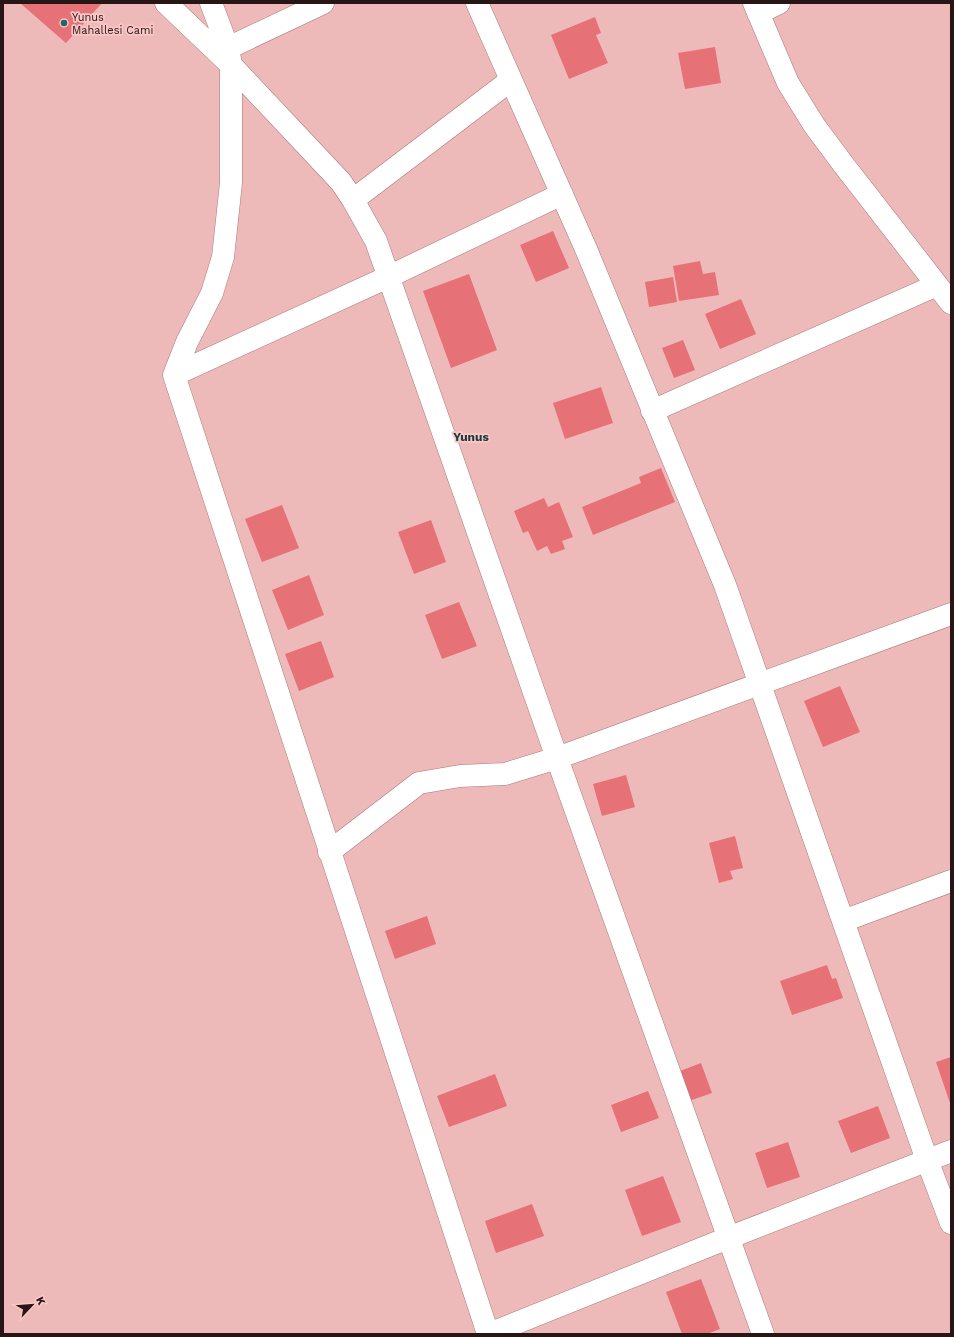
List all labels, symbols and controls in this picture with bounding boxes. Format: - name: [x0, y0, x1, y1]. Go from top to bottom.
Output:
- place label: Yunus Mahallesi Cami: [72, 11, 153, 37]
- marker: Yunus Mahallesi Cami: [59, 18, 69, 28]
- district label: Yunus: [453, 430, 489, 444]
- north arrow: [12, 1285, 52, 1325]
- text: K: [33, 1295, 48, 1307]

